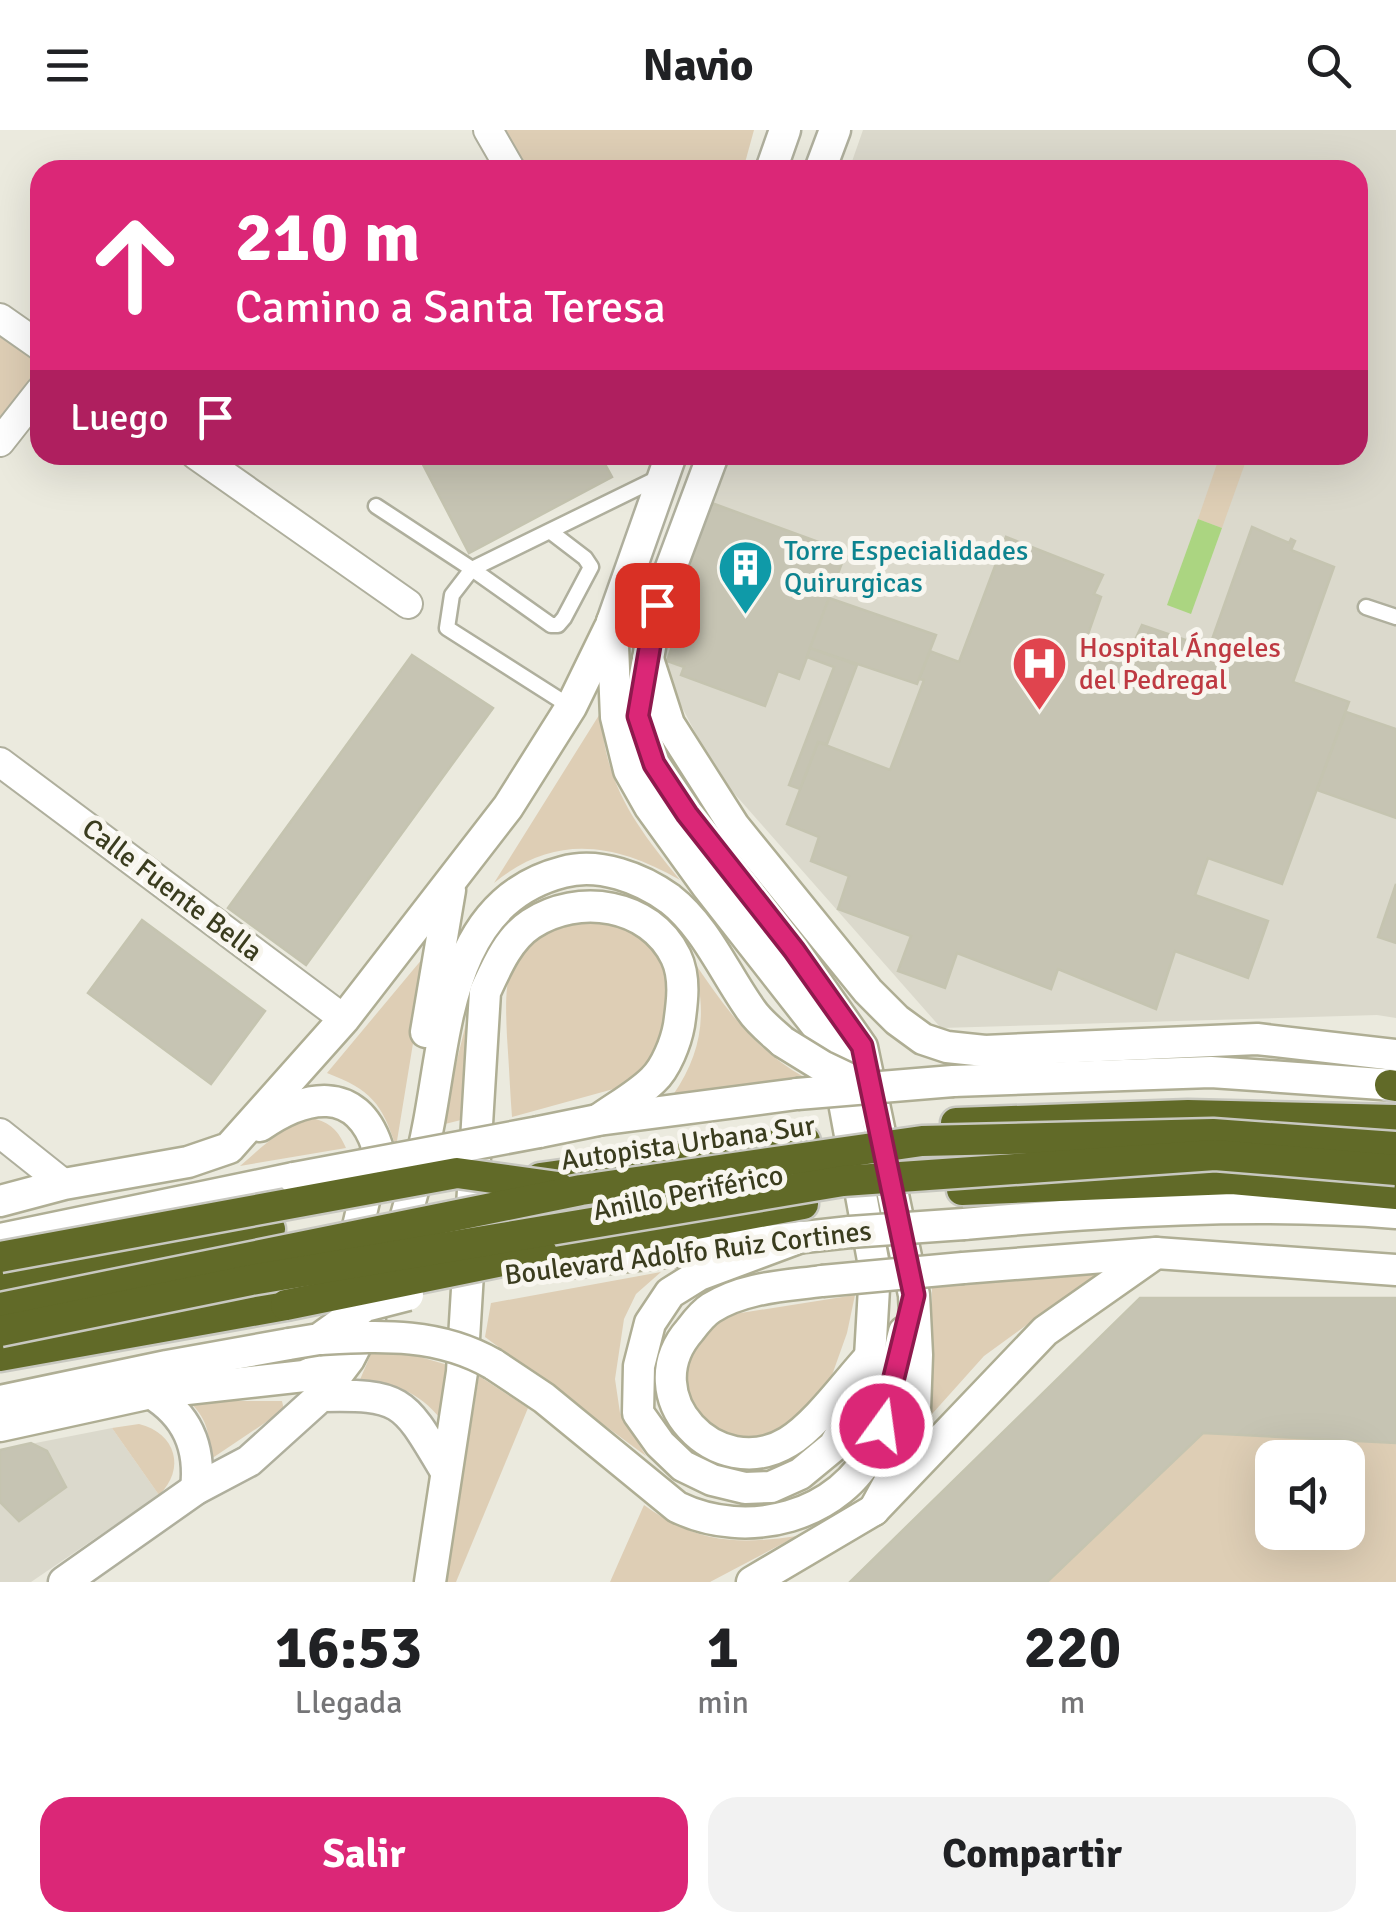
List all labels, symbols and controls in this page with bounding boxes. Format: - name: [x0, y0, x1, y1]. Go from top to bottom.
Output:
- icon: menu: [40, 38, 95, 93]
- text: Navio: [642, 38, 754, 93]
- icon: search: [1301, 38, 1356, 93]
- text: 210 m: [235, 194, 420, 280]
- icon: ahead: [70, 200, 200, 330]
- text: Camino a Santa Teresa: [235, 280, 666, 335]
- icon: arrive: [188, 390, 243, 445]
- text: Luego: [70, 394, 168, 441]
- place label: Torre Especialidades Quirurgicas: [784, 534, 1028, 600]
- building icon: Torre Especialidades Quirurgicas: [715, 537, 775, 616]
- pin: [615, 563, 700, 648]
- icon: arrive: [630, 578, 685, 633]
- place label: Hospital Ángeles del Pedregal: [1079, 631, 1281, 697]
- hospital icon: Hospital Ángeles del Pedregal: [1010, 634, 1070, 713]
- street label: Calle Fuente Bella: [75, 811, 269, 969]
- street label: Autopista Urbana Sur: [559, 1108, 818, 1178]
- street label: Anillo Periférico: [590, 1158, 786, 1228]
- street label: Boulevard Adolfo Ruiz Cortines: [503, 1214, 873, 1292]
- position arrow: [830, 1374, 934, 1478]
- map controls: [1255, 1440, 1365, 1550]
- button: sound: [1255, 1440, 1365, 1550]
- text: 16:53: [275, 1611, 422, 1685]
- text: 1: [707, 1611, 739, 1685]
- text: 220: [1024, 1611, 1121, 1685]
- text: Llegada: [295, 1683, 402, 1722]
- text: min: [697, 1683, 749, 1722]
- text: m: [1060, 1683, 1085, 1722]
- button: Salir: [40, 1797, 688, 1912]
- button: Compartir: [708, 1797, 1356, 1912]

